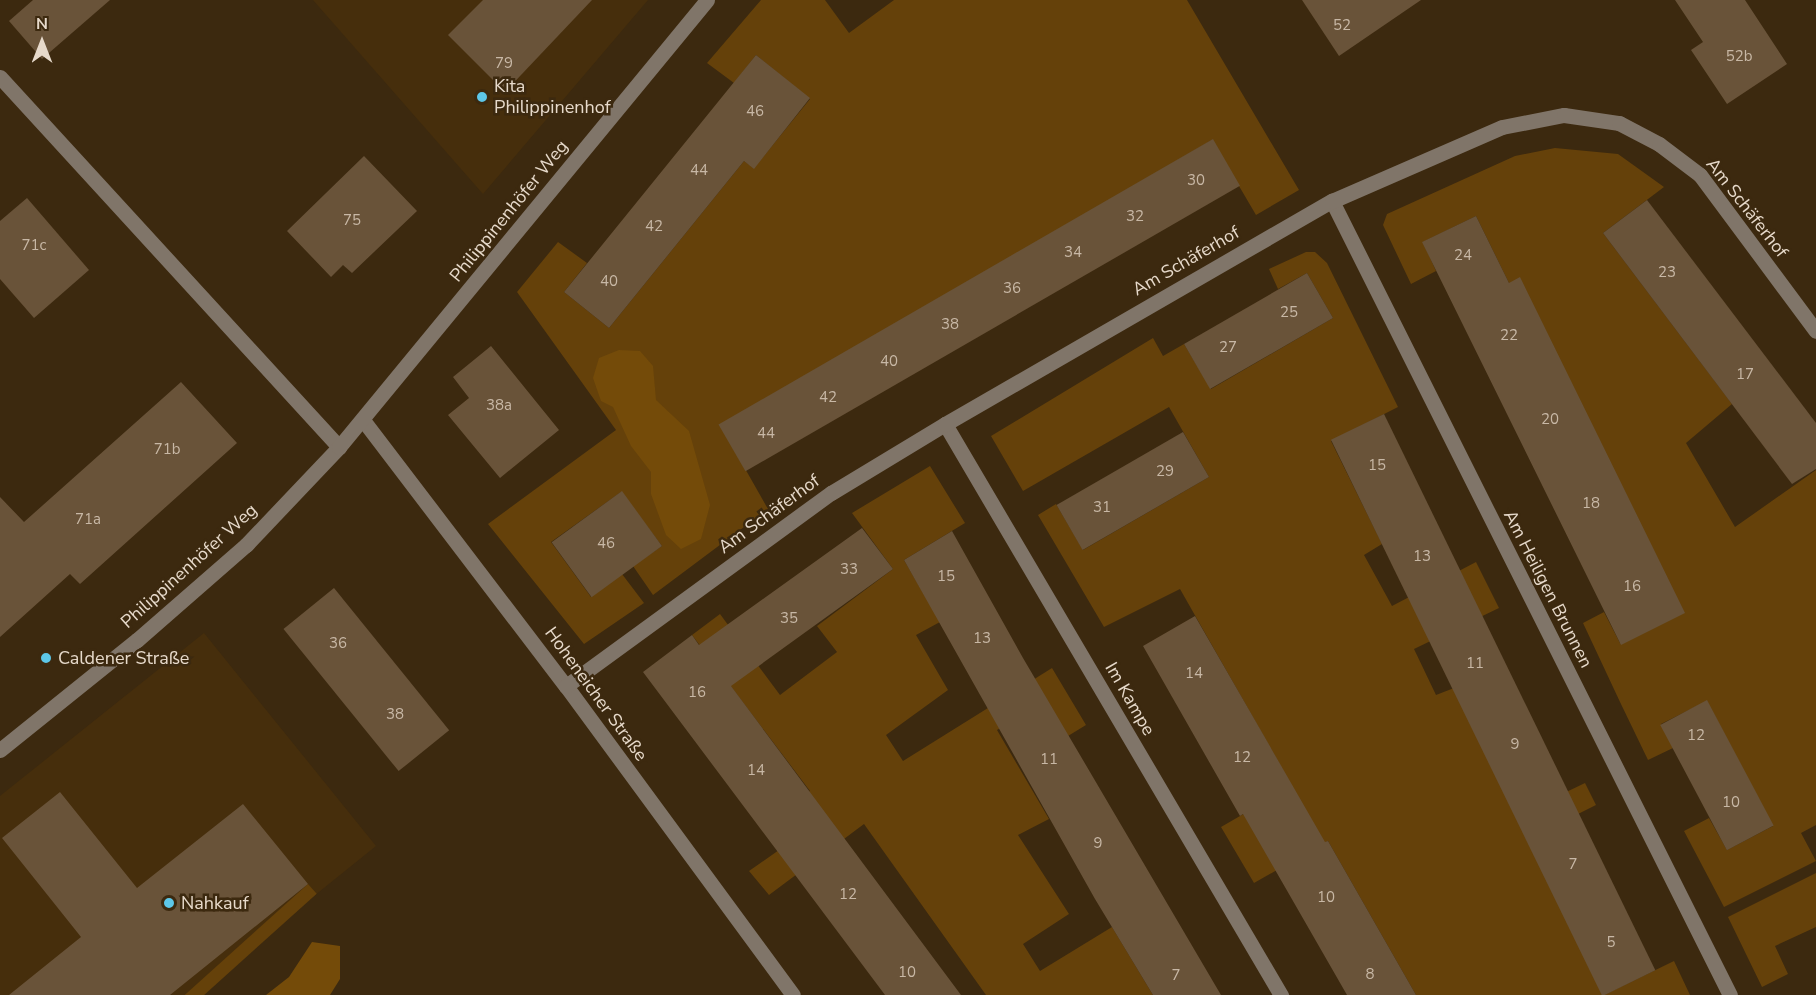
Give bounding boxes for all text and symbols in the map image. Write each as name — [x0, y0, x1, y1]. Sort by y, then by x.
north arrow — [12, 12, 72, 72]
text: N — [36, 13, 48, 35]
house number: 52 — [1333, 17, 1351, 35]
house number: 52b — [1726, 48, 1752, 66]
house number: 79 — [495, 55, 513, 73]
place label: Kita Philippinenhof — [494, 76, 611, 118]
marker: Kita Philippinenhof — [475, 90, 489, 104]
house number: 46 — [746, 103, 764, 121]
street label: Philippinenhöfer Weg — [445, 136, 573, 286]
street label: Am Schäferhof — [1701, 154, 1793, 262]
house number: 44 — [690, 162, 708, 180]
house number: 30 — [1187, 172, 1205, 190]
house number: 32 — [1126, 208, 1144, 226]
house number: 75 — [343, 212, 361, 230]
house number: 42 — [645, 218, 663, 236]
street label: Am Schäferhof — [1129, 222, 1243, 300]
house number: 71c — [22, 237, 46, 255]
house number: 34 — [1064, 244, 1082, 262]
house number: 24 — [1454, 247, 1472, 265]
house number: 23 — [1658, 264, 1676, 282]
house number: 40 — [600, 273, 618, 291]
house number: 36 — [1003, 280, 1021, 298]
house number: 25 — [1280, 304, 1298, 322]
house number: 38 — [941, 316, 959, 334]
house number: 22 — [1500, 327, 1518, 345]
house number: 27 — [1219, 339, 1237, 357]
house number: 40 — [880, 353, 898, 371]
house number: 17 — [1736, 366, 1754, 384]
house number: 42 — [819, 389, 837, 407]
house number: 38a — [486, 397, 512, 415]
house number: 20 — [1541, 411, 1559, 429]
house number: 44 — [757, 425, 775, 443]
house number: 71b — [154, 441, 180, 459]
house number: 15 — [1368, 457, 1386, 475]
house number: 29 — [1156, 463, 1174, 481]
street label: Am Schäferhof — [714, 470, 824, 558]
house number: 18 — [1582, 495, 1600, 513]
street label: Philippinenhöfer Weg — [116, 499, 262, 633]
house number: 31 — [1093, 499, 1111, 517]
street label: Am Heiligen Brunnen — [1499, 507, 1597, 671]
house number: 71a — [75, 511, 101, 529]
house number: 46 — [597, 535, 615, 553]
house number: 13 — [1413, 548, 1431, 566]
house number: 33 — [840, 561, 858, 579]
house number: 15 — [937, 568, 955, 586]
house number: 16 — [1623, 578, 1641, 596]
house number: 35 — [780, 610, 798, 628]
street label: Hoheneicher Straße — [540, 623, 652, 765]
house number: 13 — [973, 630, 991, 648]
house number: 36 — [329, 635, 347, 653]
place label: Caldener Straße — [58, 647, 189, 669]
marker: Caldener Straße — [39, 651, 53, 665]
house number: 11 — [1466, 655, 1484, 673]
street label: Im Kampe — [1100, 659, 1160, 739]
house number: 14 — [1185, 665, 1203, 683]
house number: 16 — [688, 684, 706, 702]
house number: 38 — [386, 706, 404, 724]
house number: 12 — [1687, 727, 1705, 745]
house number: 9 — [1511, 736, 1519, 754]
house number: 12 — [1233, 749, 1251, 767]
house number: 11 — [1040, 751, 1058, 769]
house number: 14 — [747, 762, 765, 780]
house number: 10 — [1722, 794, 1740, 812]
house number: 9 — [1094, 835, 1102, 853]
house number: 7 — [1569, 856, 1577, 874]
house number: 12 — [839, 886, 857, 904]
house number: 10 — [1317, 889, 1335, 907]
place label: Nahkauf — [181, 892, 249, 914]
marker: Nahkauf — [162, 896, 176, 910]
house number: 5 — [1607, 934, 1615, 952]
house number: 10 — [898, 964, 916, 982]
house number: 8 — [1366, 966, 1374, 984]
house number: 7 — [1172, 967, 1180, 985]

